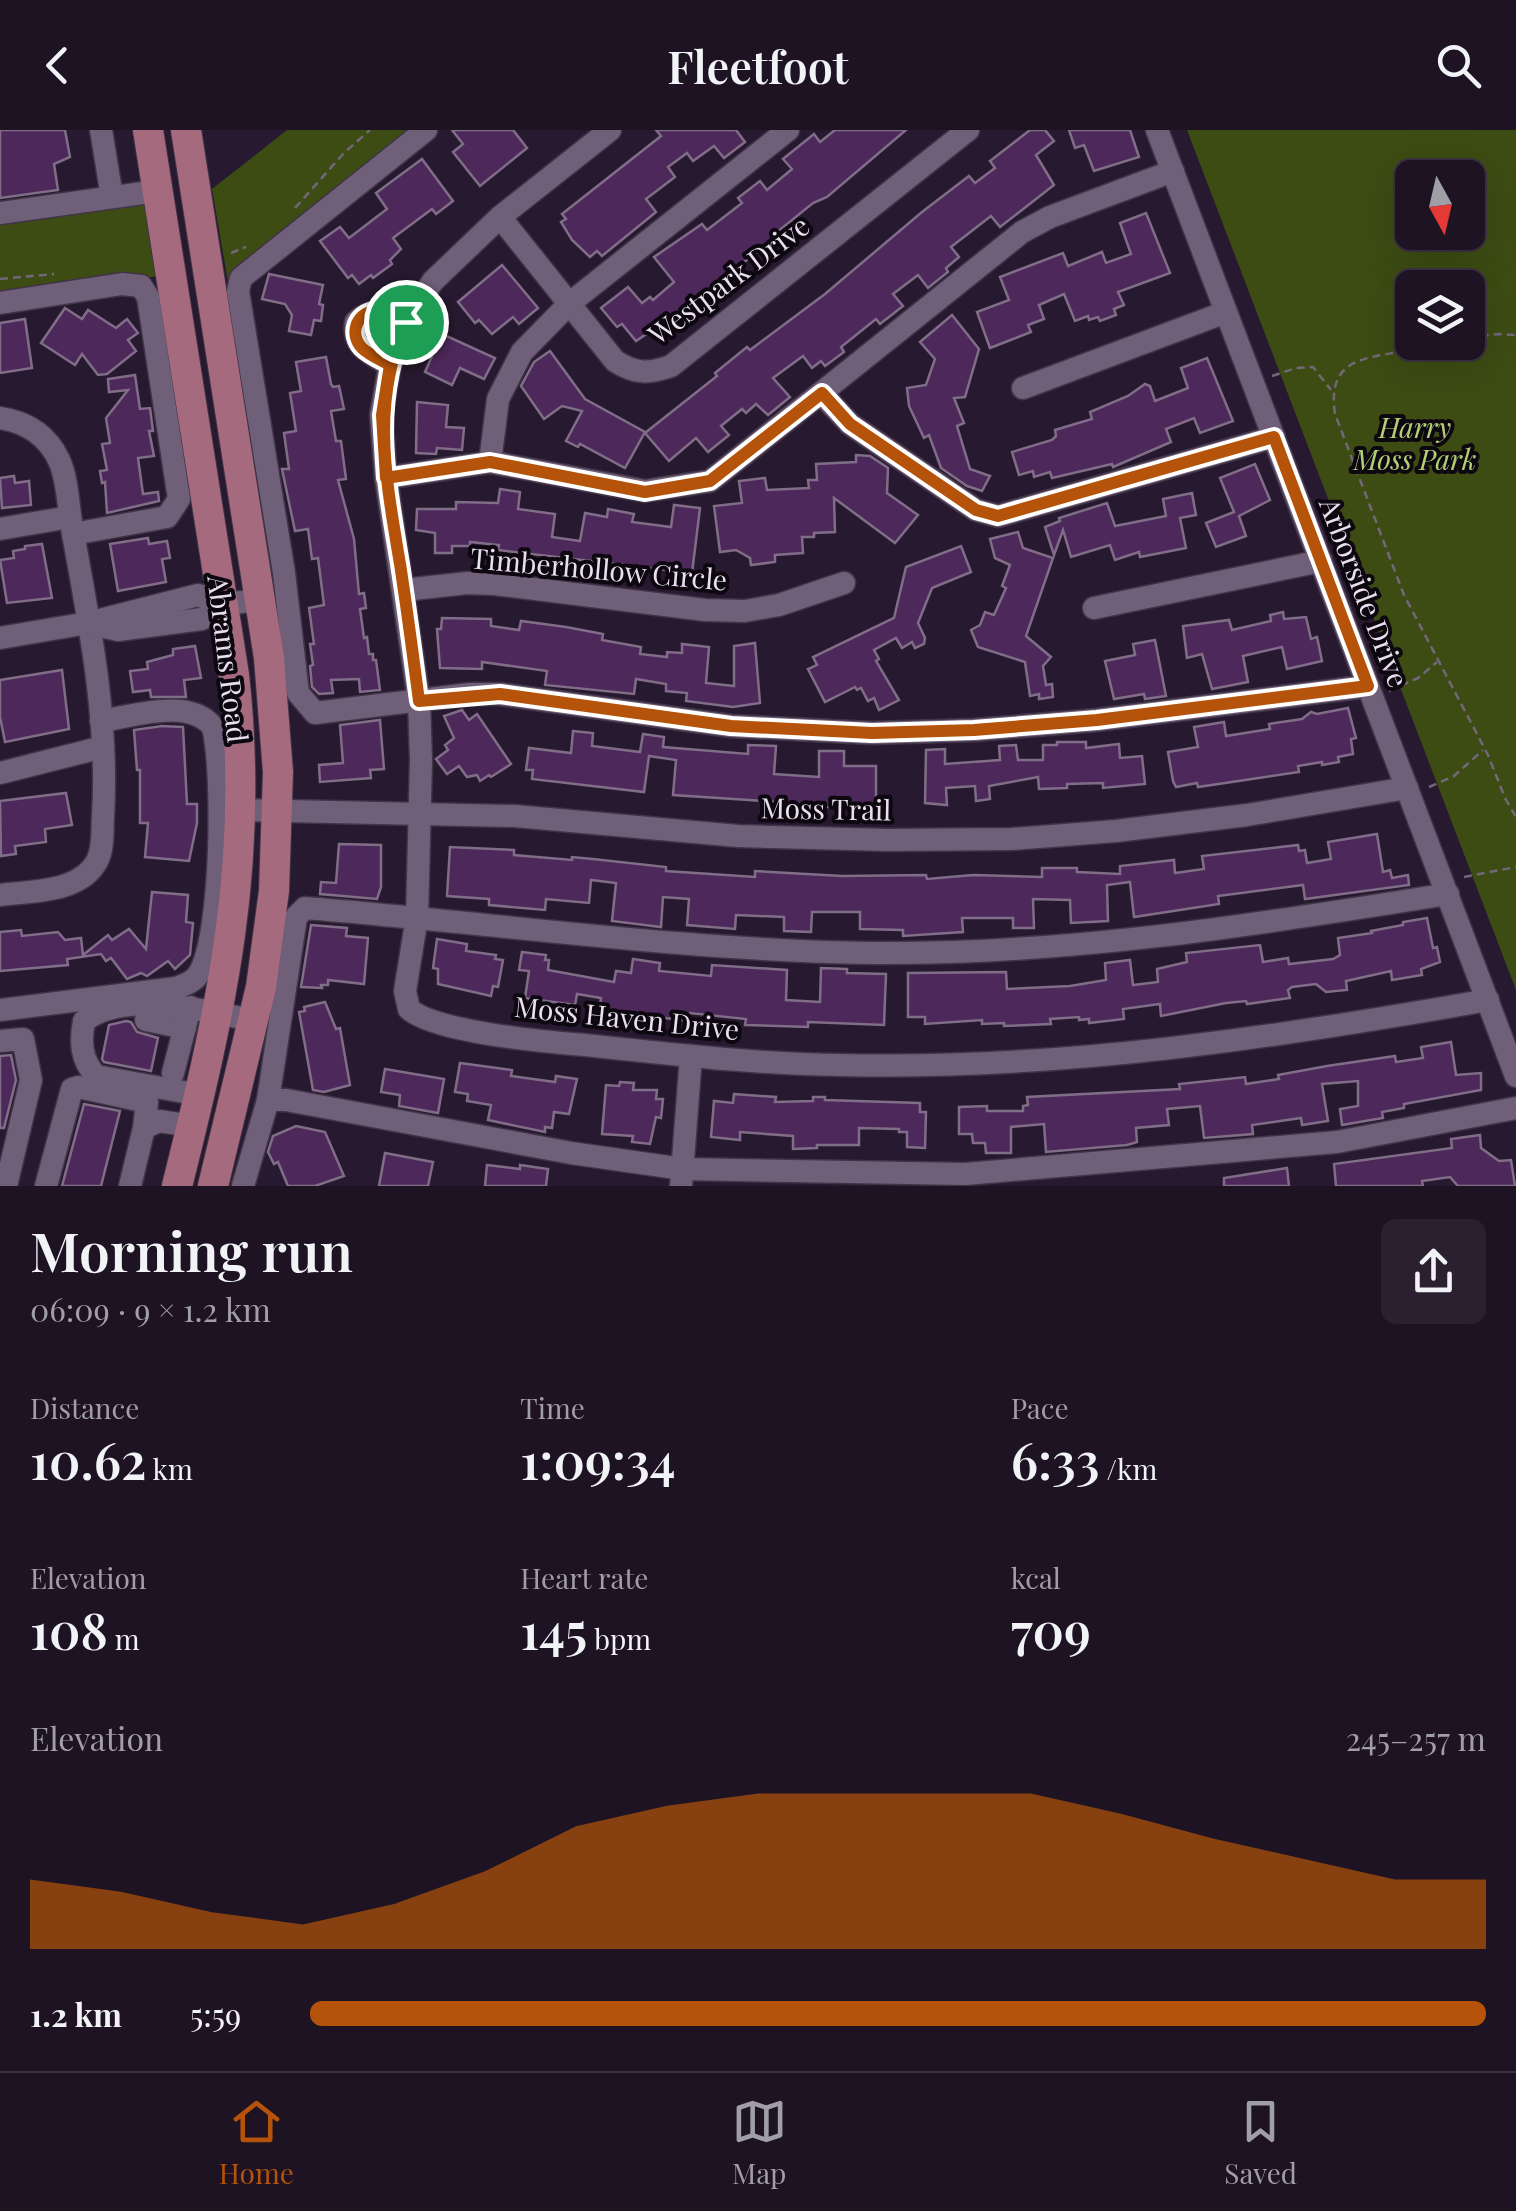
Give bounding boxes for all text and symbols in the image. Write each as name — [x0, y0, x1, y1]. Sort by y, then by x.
text: Fleetfoot — [667, 35, 849, 95]
icon: back — [30, 38, 85, 93]
icon: search — [1431, 38, 1486, 93]
north arrow — [1395, 160, 1485, 250]
map controls — [1395, 160, 1485, 360]
street label: Westpark Drive — [639, 206, 816, 352]
button: layers — [1395, 270, 1485, 360]
pin — [364, 280, 449, 365]
icon: arrive — [379, 295, 434, 350]
park label: Harry Moss Park — [1353, 408, 1476, 477]
street label: Arborside Drive — [1312, 491, 1418, 692]
street label: Timberhollow Circle — [469, 538, 729, 598]
street label: Abrams Road — [200, 572, 258, 745]
street label: Moss Trail — [760, 788, 892, 828]
street label: Moss Haven Drive — [513, 987, 741, 1047]
text: Morning run — [30, 1212, 353, 1286]
button: share — [1381, 1219, 1486, 1324]
text: 06:09 · 9 × 1.2 km — [30, 1287, 271, 1330]
text: Distance — [30, 1389, 139, 1426]
text: Time — [520, 1389, 585, 1426]
text: Pace — [1011, 1389, 1069, 1426]
text: 10.62 — [30, 1426, 146, 1493]
text: 1:09:34 — [520, 1426, 675, 1493]
text: 6:33 — [1011, 1426, 1100, 1493]
text: km — [146, 1450, 193, 1487]
text: /km — [1100, 1450, 1157, 1487]
text: Elevation — [30, 1559, 146, 1596]
text: Heart rate — [520, 1559, 649, 1596]
text: kcal — [1011, 1559, 1061, 1596]
text: 108 — [30, 1596, 108, 1663]
text: 145 — [520, 1596, 587, 1663]
text: 709 — [1011, 1596, 1091, 1663]
text: m — [108, 1620, 140, 1657]
text: bpm — [587, 1620, 651, 1657]
text: Elevation — [30, 1716, 163, 1759]
text: 245–257 m — [1346, 1716, 1486, 1759]
text: 1.2 km — [30, 1992, 122, 2035]
text: 5:59 — [190, 1992, 241, 2035]
tab: Home — [219, 2094, 294, 2191]
tab: Map — [732, 2094, 787, 2191]
tab: Saved — [1224, 2094, 1297, 2191]

